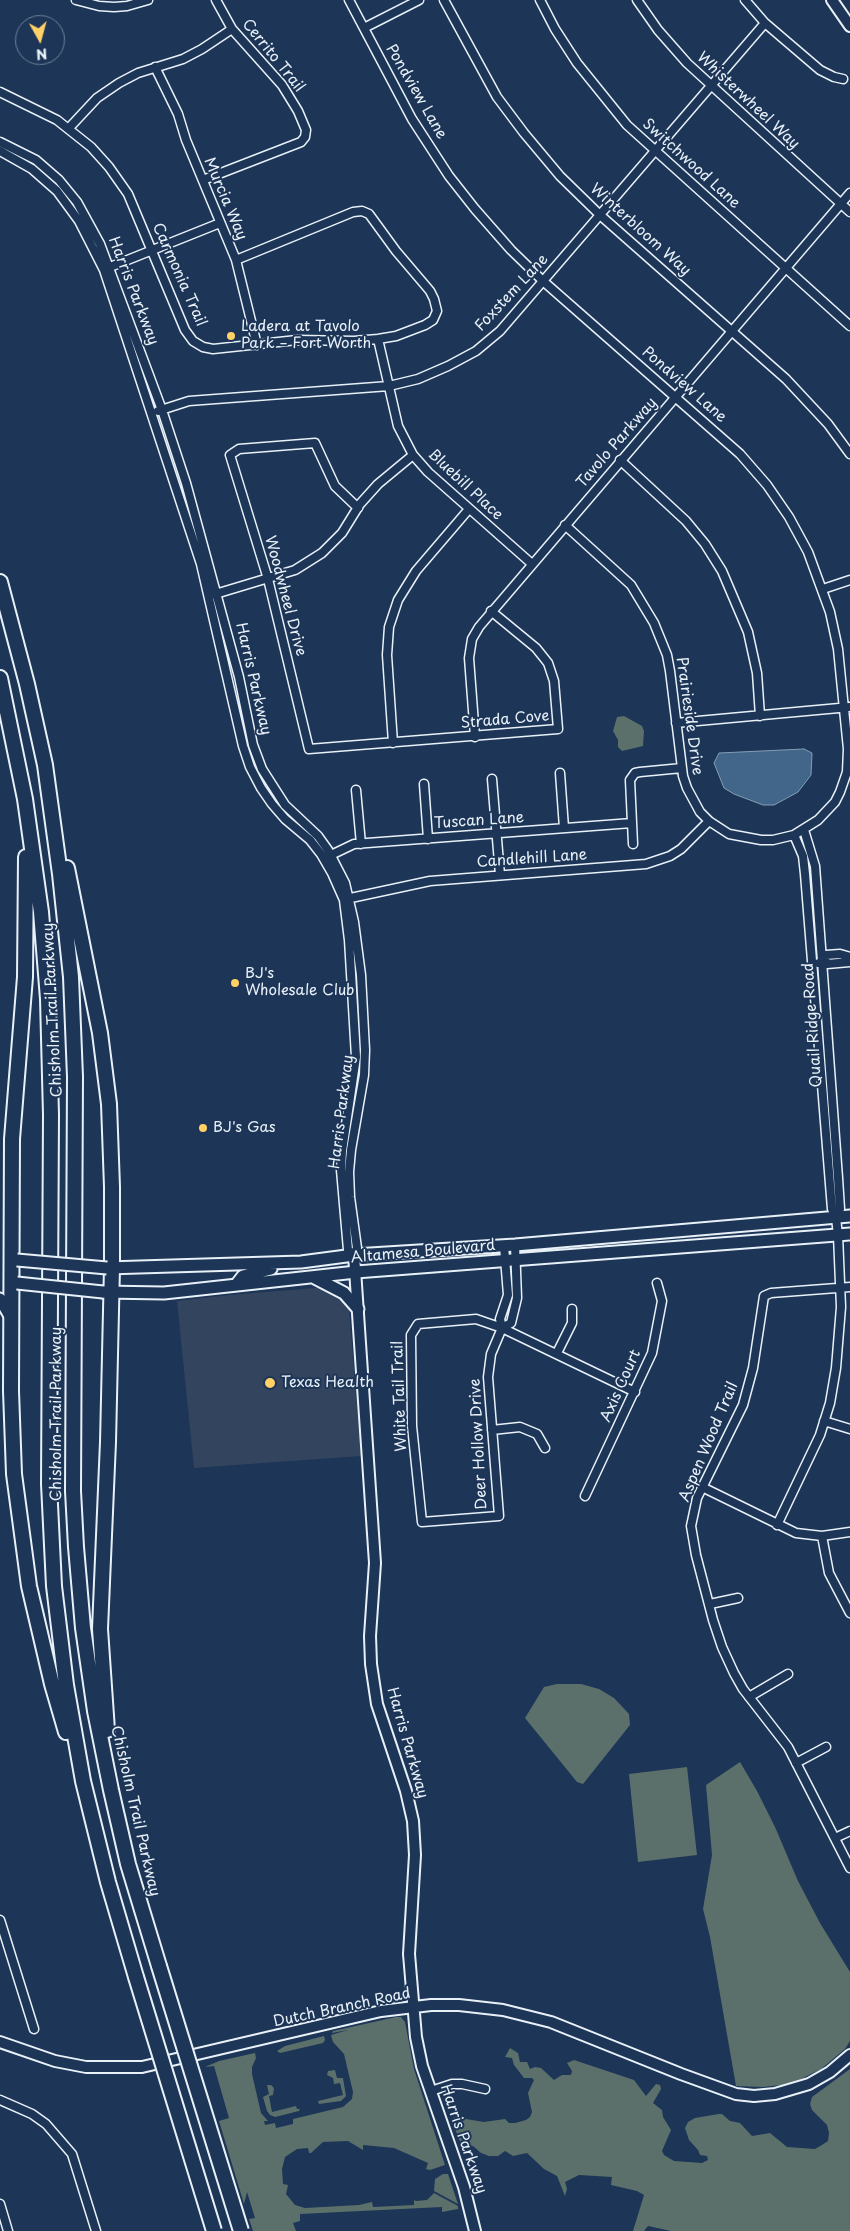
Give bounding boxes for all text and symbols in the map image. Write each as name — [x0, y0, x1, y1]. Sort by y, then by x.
north arrow — [15, 15, 65, 65]
street label: Cerrito Trail — [238, 16, 308, 96]
street label: Pondview Lane — [382, 41, 450, 143]
text: N — [35, 43, 49, 65]
street label: Whisterwheel Way — [693, 49, 803, 153]
street label: Switchwood Lane — [638, 115, 744, 213]
street label: Murcia Way — [199, 155, 251, 243]
street label: Winterbloom Way — [586, 180, 694, 280]
street label: Carmonia Trail — [148, 221, 210, 329]
street label: Harris Parkway — [104, 234, 162, 348]
street label: Foxstem Lane — [472, 251, 552, 335]
place label: Ladera at Tavolo Park – Fort Worth — [241, 318, 371, 353]
marker: Ladera at Tavolo Park – Fort Worth — [225, 330, 237, 342]
street label: Pondview Lane — [638, 343, 730, 427]
street label: Tavolo Parkway — [573, 394, 661, 492]
street label: Bluebill Place — [424, 446, 506, 524]
street label: Woodwheel Drive — [260, 534, 310, 658]
street label: Harris Parkway — [231, 621, 275, 737]
street label: Prairieside Drive — [672, 656, 706, 776]
street label: Strada Cove — [460, 707, 550, 733]
street label: Tuscan Lane — [433, 809, 525, 833]
street label: Candlehill Lane — [476, 846, 588, 872]
street label: Chisholm Trail Parkway — [39, 922, 67, 1098]
street label: Quail Ridge Road — [800, 962, 826, 1088]
place label: BJ's Wholesale Club — [245, 965, 354, 1000]
marker: BJ's Wholesale Club — [229, 977, 241, 989]
street label: Harris Parkway — [326, 1054, 358, 1170]
place label: BJ's Gas — [213, 1119, 276, 1137]
marker: BJ's Gas — [197, 1122, 209, 1134]
street label: Altamesa Boulevard — [350, 1237, 496, 1267]
street label: Chisholm Trail Parkway — [48, 1327, 66, 1501]
street label: White Tail Trail — [389, 1340, 411, 1452]
street label: Axis Court — [597, 1347, 645, 1425]
place label: Texas Health — [281, 1374, 374, 1392]
marker: Texas Health — [263, 1376, 277, 1390]
street label: Deer Hollow Drive — [467, 1378, 491, 1510]
street label: Aspen Wood Trail — [676, 1379, 742, 1505]
street label: Harris Parkway — [383, 1685, 431, 1801]
street label: Chisholm Trail Parkway — [107, 1724, 163, 1898]
street label: Dutch Branch Road — [272, 1985, 412, 2031]
street label: Harris Parkway — [436, 2082, 490, 2196]

